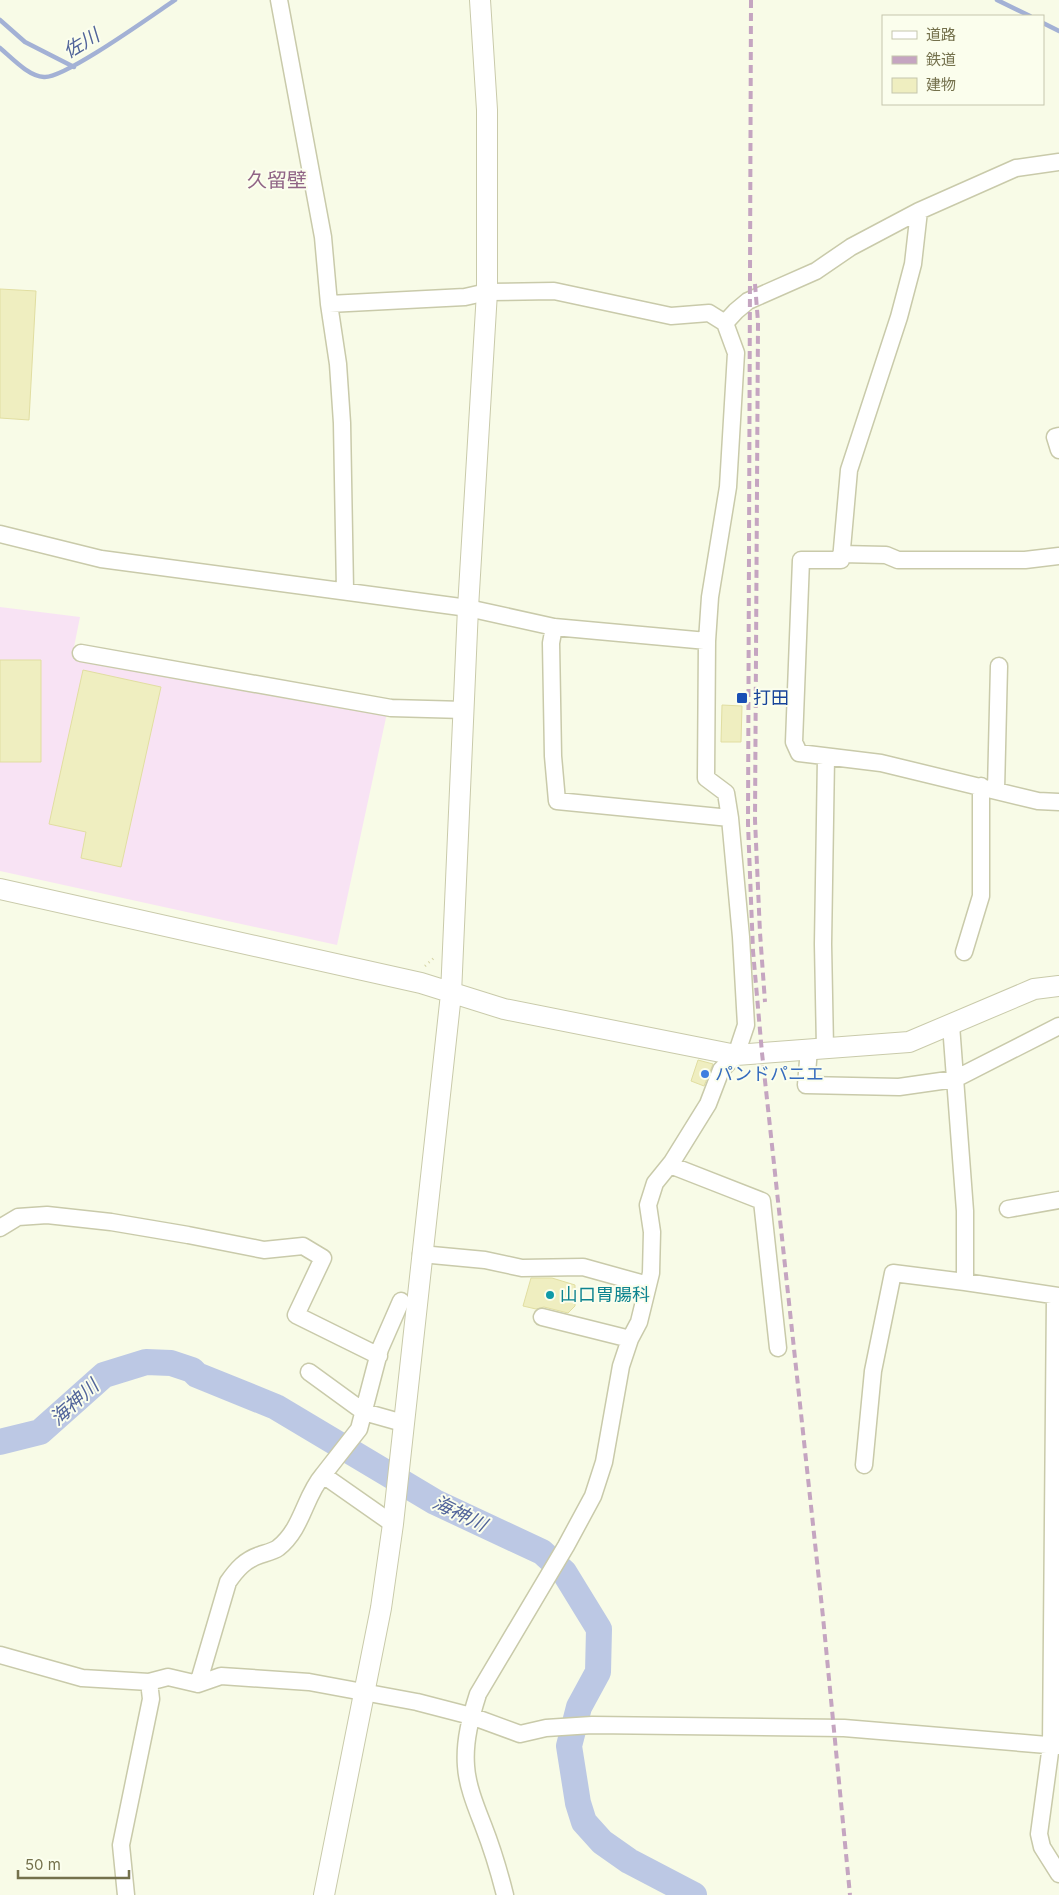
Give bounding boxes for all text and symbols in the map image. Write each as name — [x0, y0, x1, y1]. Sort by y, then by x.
legend — [882, 15, 1044, 105]
water label: 佐川 — [59, 23, 105, 63]
text: 道路 — [926, 25, 956, 44]
text: 鉄道 — [926, 50, 956, 69]
text: 建物 — [926, 75, 956, 94]
district label: 久留壁 — [247, 168, 307, 192]
place label: 打田 — [753, 687, 789, 708]
marker: 打田 — [735, 691, 749, 705]
place label: パンドパニエ — [715, 1063, 824, 1084]
marker: パンドパニエ — [699, 1068, 711, 1080]
place label: 山口胃腸科 — [560, 1284, 650, 1305]
marker: 山口胃腸科 — [544, 1289, 556, 1301]
water label: 海神川 — [45, 1373, 105, 1430]
water label: 海神川 — [429, 1491, 492, 1537]
scale bar — [18, 1848, 129, 1880]
text: 50 m — [25, 1855, 61, 1874]

